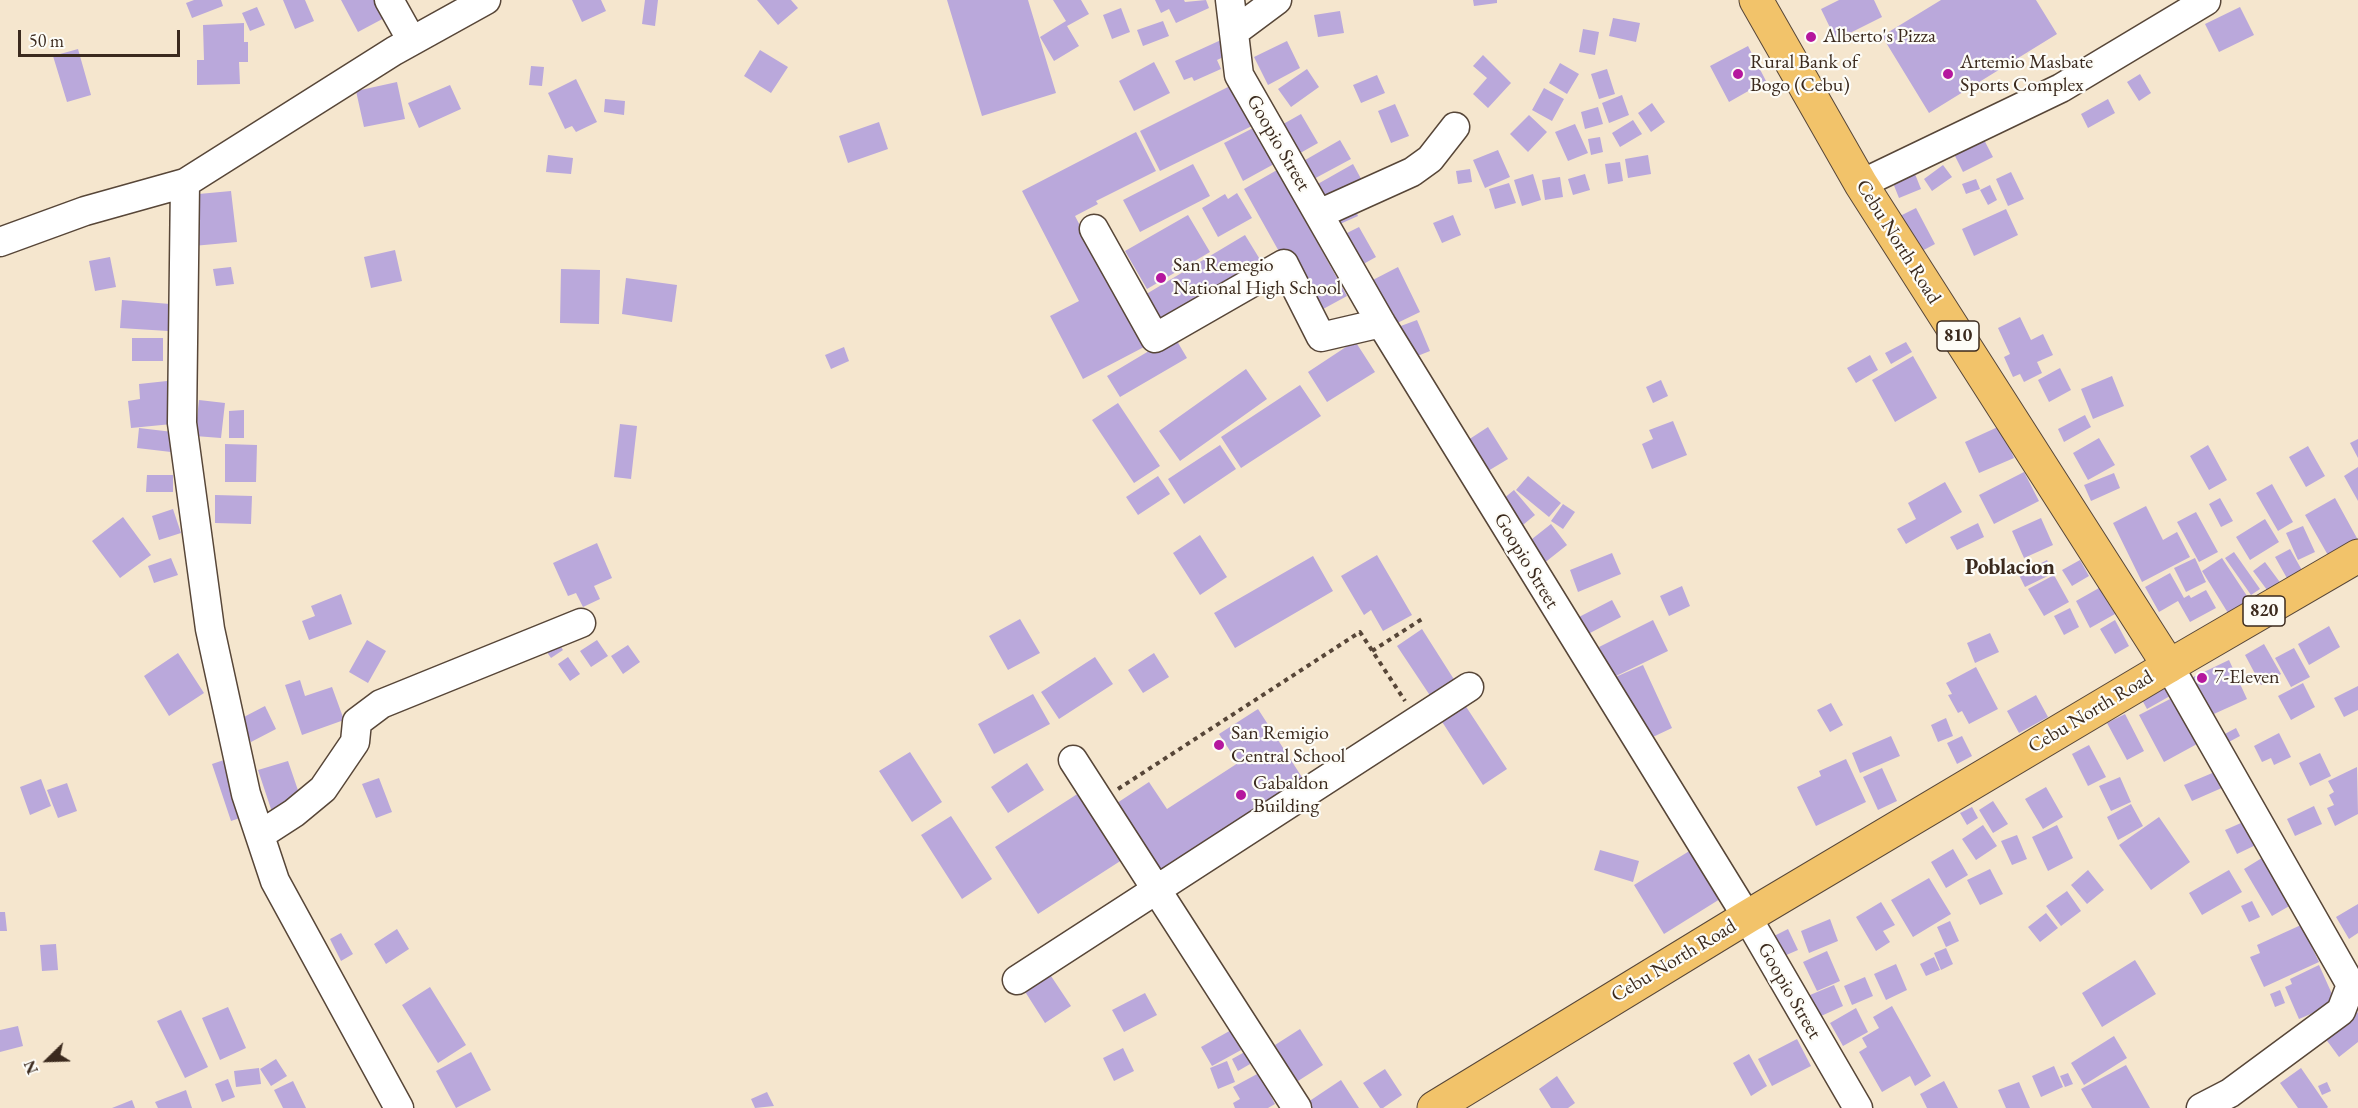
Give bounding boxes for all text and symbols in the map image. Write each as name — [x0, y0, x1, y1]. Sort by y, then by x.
scale bar — [21, 18, 183, 56]
place label: Alberto's Pizza — [1823, 25, 1936, 49]
text: 50 m — [29, 29, 64, 52]
marker: Alberto's Pizza — [1804, 30, 1818, 44]
place label: Rural Bank of Bogo (Cebu) — [1750, 51, 1858, 98]
place label: Artemio Masbate Sports Complex — [1960, 51, 2093, 98]
marker: Rural Bank of Bogo (Cebu) — [1731, 67, 1745, 81]
marker: Artemio Masbate Sports Complex — [1941, 67, 1955, 81]
street label: Goopio Street — [1241, 90, 1315, 196]
street label: Cebu North Road — [1850, 176, 1946, 308]
place label: San Remegio National High School — [1173, 254, 1341, 301]
marker: San Remegio National High School — [1154, 271, 1168, 285]
road number: 810 — [1937, 321, 1979, 351]
street label: Goopio Street — [1488, 509, 1564, 613]
district label: Poblacion — [1965, 555, 2055, 581]
road number: 820 — [2243, 596, 2285, 626]
street label: Cebu North Road — [2024, 665, 2158, 759]
place label: 7-Eleven — [2214, 666, 2280, 690]
marker: 7-Eleven — [2195, 671, 2209, 685]
place label: San Remigio Central School — [1231, 722, 1345, 769]
marker: San Remigio Central School — [1212, 738, 1226, 752]
place label: Gabaldon Building — [1253, 772, 1329, 819]
marker: Gabaldon Building — [1234, 788, 1248, 802]
street label: Cebu North Road — [1607, 914, 1741, 1008]
street label: Goopio Street — [1752, 938, 1826, 1044]
north arrow — [18, 1030, 78, 1090]
text: N — [19, 1057, 43, 1077]

